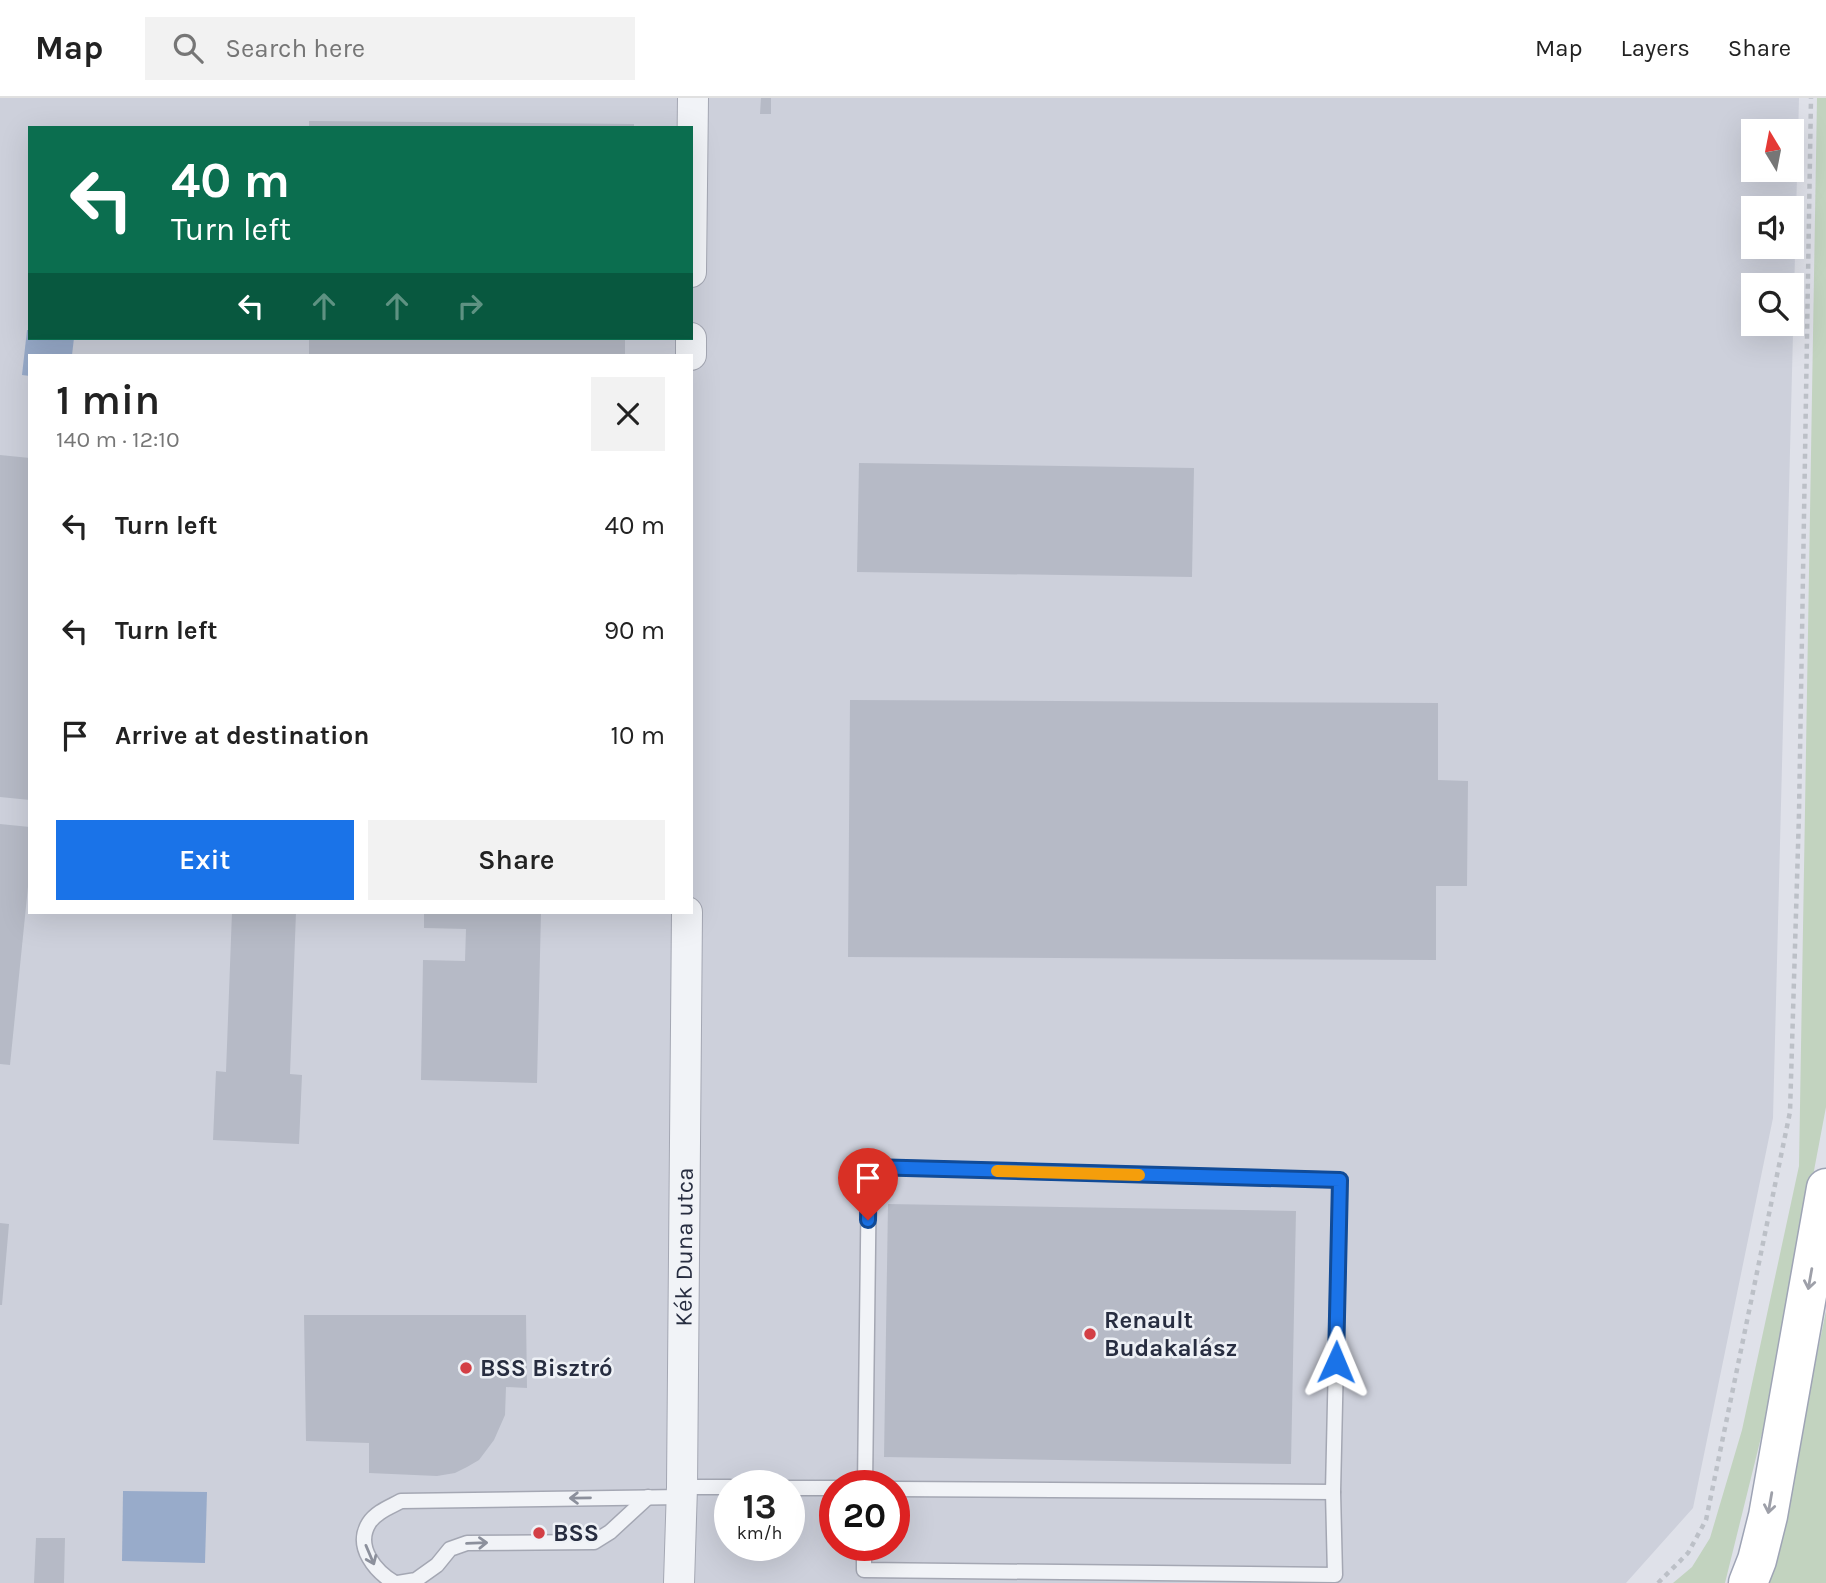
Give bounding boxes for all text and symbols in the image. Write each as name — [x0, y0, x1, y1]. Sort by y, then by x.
search box — [145, 17, 635, 80]
text: Map — [35, 29, 103, 67]
icon: search — [169, 29, 207, 67]
text: Search here — [225, 33, 365, 64]
text: Map — [1535, 34, 1583, 62]
text: Layers — [1621, 34, 1690, 62]
text: Share — [1728, 34, 1791, 62]
north arrow — [1741, 119, 1804, 182]
map controls — [1741, 119, 1804, 336]
text: 40 m — [171, 152, 290, 209]
icon: left — [56, 154, 147, 245]
button: sound — [1741, 196, 1804, 259]
text: Turn left — [171, 211, 291, 248]
button: search — [1741, 273, 1804, 336]
icon: left — [232, 287, 270, 325]
icon: ahead — [305, 287, 343, 325]
icon: ahead — [378, 287, 416, 325]
icon: right — [451, 287, 489, 325]
text: 1 min — [56, 375, 160, 425]
button: close — [591, 377, 665, 451]
text: 140 m · 12:10 — [56, 426, 180, 453]
icon: left — [56, 507, 94, 545]
text: Turn left — [115, 510, 217, 541]
text: 40 m — [605, 510, 665, 541]
icon: left — [56, 612, 94, 650]
text: Turn left — [115, 615, 217, 646]
text: 90 m — [604, 615, 665, 646]
icon: arrive — [56, 717, 94, 755]
text: Arrive at destination — [115, 720, 369, 751]
text: 10 m — [610, 720, 665, 751]
button: Exit — [56, 820, 354, 900]
button: Share — [368, 820, 665, 900]
pin — [838, 1148, 898, 1220]
icon: arrive — [849, 1159, 887, 1197]
street label: Kék Duna utca — [669, 1167, 699, 1327]
one-way arrow — [1803, 1267, 1816, 1290]
place label: Renault Budakalász — [1104, 1306, 1238, 1362]
position arrow — [1299, 1325, 1373, 1399]
marker: Renault Budakalász — [1082, 1326, 1098, 1342]
place label: BSS Bisztró — [480, 1354, 613, 1382]
marker: BSS Bisztró — [458, 1360, 474, 1376]
speed limit sign: 20 — [819, 1470, 910, 1561]
text: 13 — [742, 1486, 777, 1527]
one-way arrow — [1763, 1491, 1776, 1514]
one-way arrow — [569, 1492, 592, 1505]
place label: BSS — [553, 1519, 599, 1547]
text: km/h — [737, 1522, 782, 1544]
marker: BSS — [531, 1525, 547, 1541]
one-way arrow — [465, 1537, 488, 1550]
one-way arrow — [364, 1544, 377, 1565]

